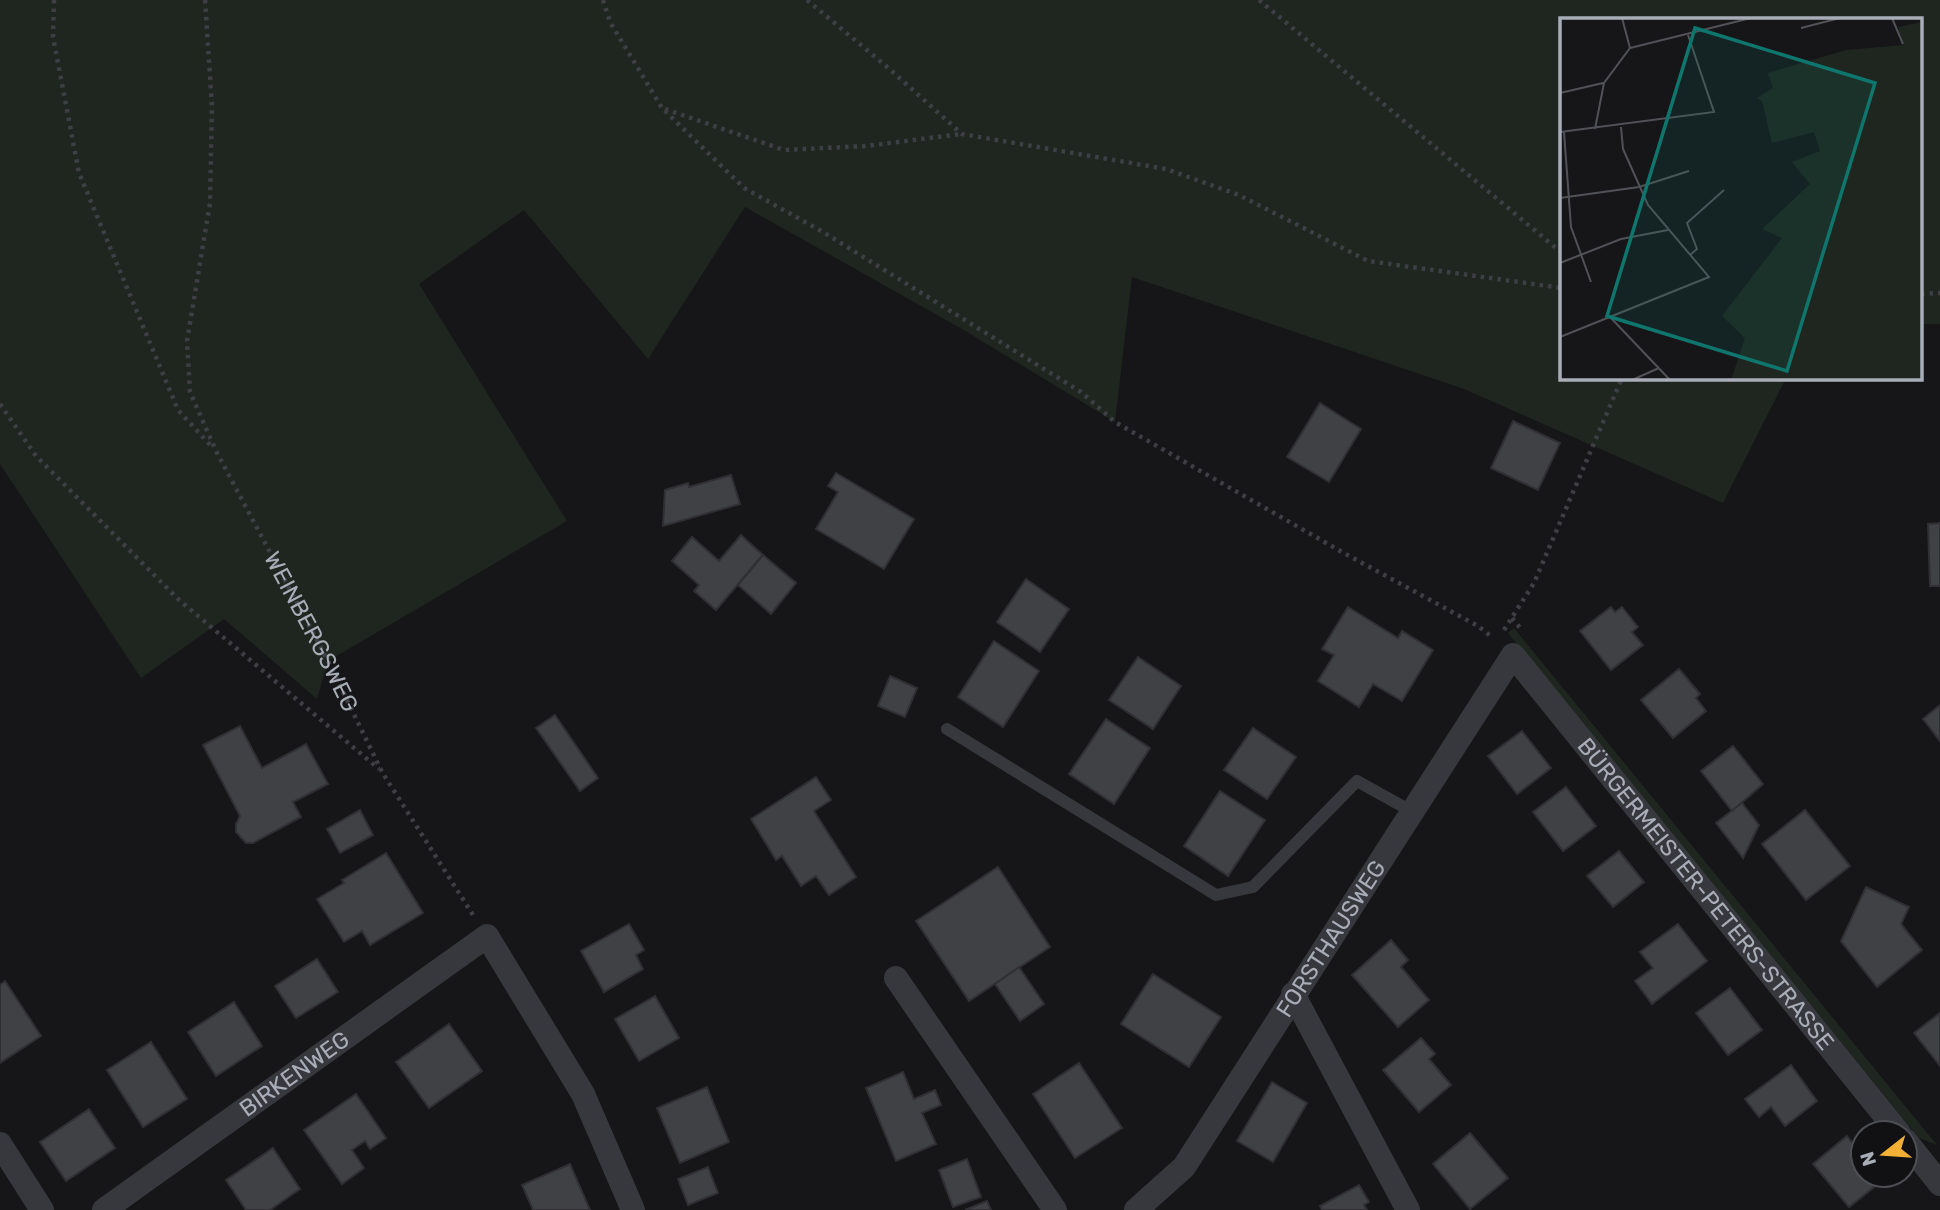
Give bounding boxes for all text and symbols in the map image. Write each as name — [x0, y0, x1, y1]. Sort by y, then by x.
inset map — [1560, 18, 1923, 380]
street label: WEINBERGSWEG — [258, 547, 364, 716]
street label: BÜRGERMEISTER-PETERS-STRASSE — [1571, 732, 1840, 1056]
street label: FORSTHAUSWEG — [1270, 855, 1392, 1022]
street label: BIRKENWEG — [234, 1025, 355, 1123]
north arrow — [1849, 1119, 1919, 1189]
text: N — [1855, 1149, 1881, 1169]

